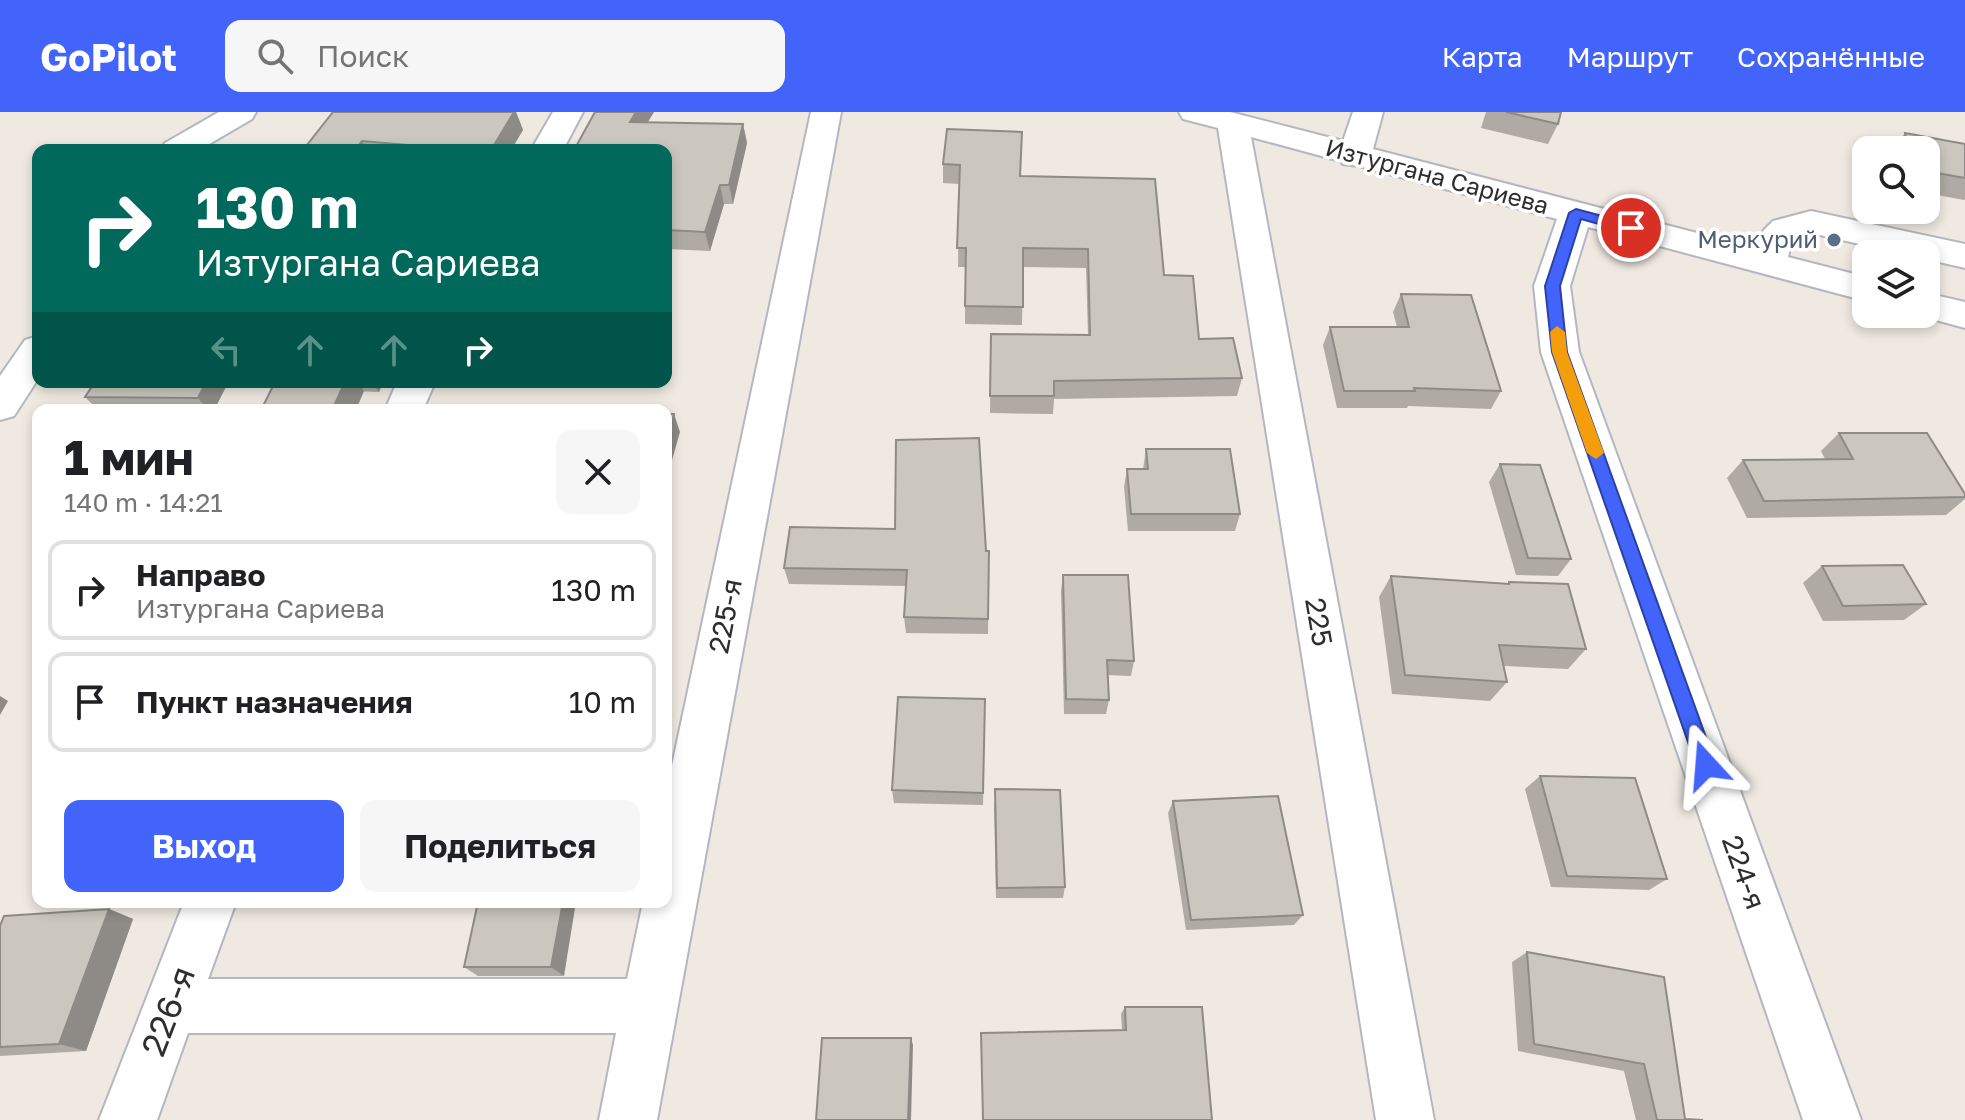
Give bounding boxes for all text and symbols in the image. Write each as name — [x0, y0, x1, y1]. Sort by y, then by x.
search box — [225, 20, 785, 92]
text: GoPilot — [40, 34, 177, 79]
icon: search — [253, 34, 297, 78]
text: Поиск — [317, 38, 409, 74]
text: Карта — [1442, 40, 1523, 73]
text: Маршрут — [1567, 40, 1693, 73]
text: Сохранённые — [1737, 40, 1925, 73]
street label: Изтургана Сариева — [1323, 132, 1552, 219]
map controls — [1852, 136, 1940, 328]
button: search — [1852, 136, 1940, 224]
text: 130 m — [196, 173, 358, 240]
icon: right — [64, 176, 168, 280]
pin — [1597, 194, 1665, 262]
icon: arrive — [1609, 206, 1653, 250]
place label: Меркурий — [1697, 224, 1818, 253]
marker: Меркурий — [1825, 231, 1843, 249]
button: layers — [1852, 240, 1940, 328]
text: Изтургана Сариева — [196, 241, 541, 284]
icon: left — [204, 328, 248, 372]
icon: ahead — [288, 328, 332, 372]
icon: ahead — [372, 328, 416, 372]
icon: right — [456, 328, 500, 372]
text: 1 мин — [64, 428, 194, 486]
button: close — [556, 430, 640, 514]
text: 140 m · 14:21 — [64, 487, 223, 518]
text: Направо — [136, 557, 265, 593]
icon: right — [68, 568, 112, 612]
text: 130 m — [551, 572, 636, 608]
street label: 225-я — [701, 576, 748, 656]
text: Изтургана Сариева — [136, 593, 385, 624]
street label: 225 — [1299, 595, 1340, 649]
icon: arrive — [68, 680, 112, 724]
text: Пункт назначения — [136, 684, 413, 720]
text: 10 m — [569, 684, 636, 720]
position arrow — [1664, 723, 1748, 807]
button: Выход — [64, 800, 344, 892]
button: Поделиться — [360, 800, 640, 892]
street label: 224-я — [1716, 830, 1773, 913]
street label: 226-я — [132, 960, 202, 1061]

